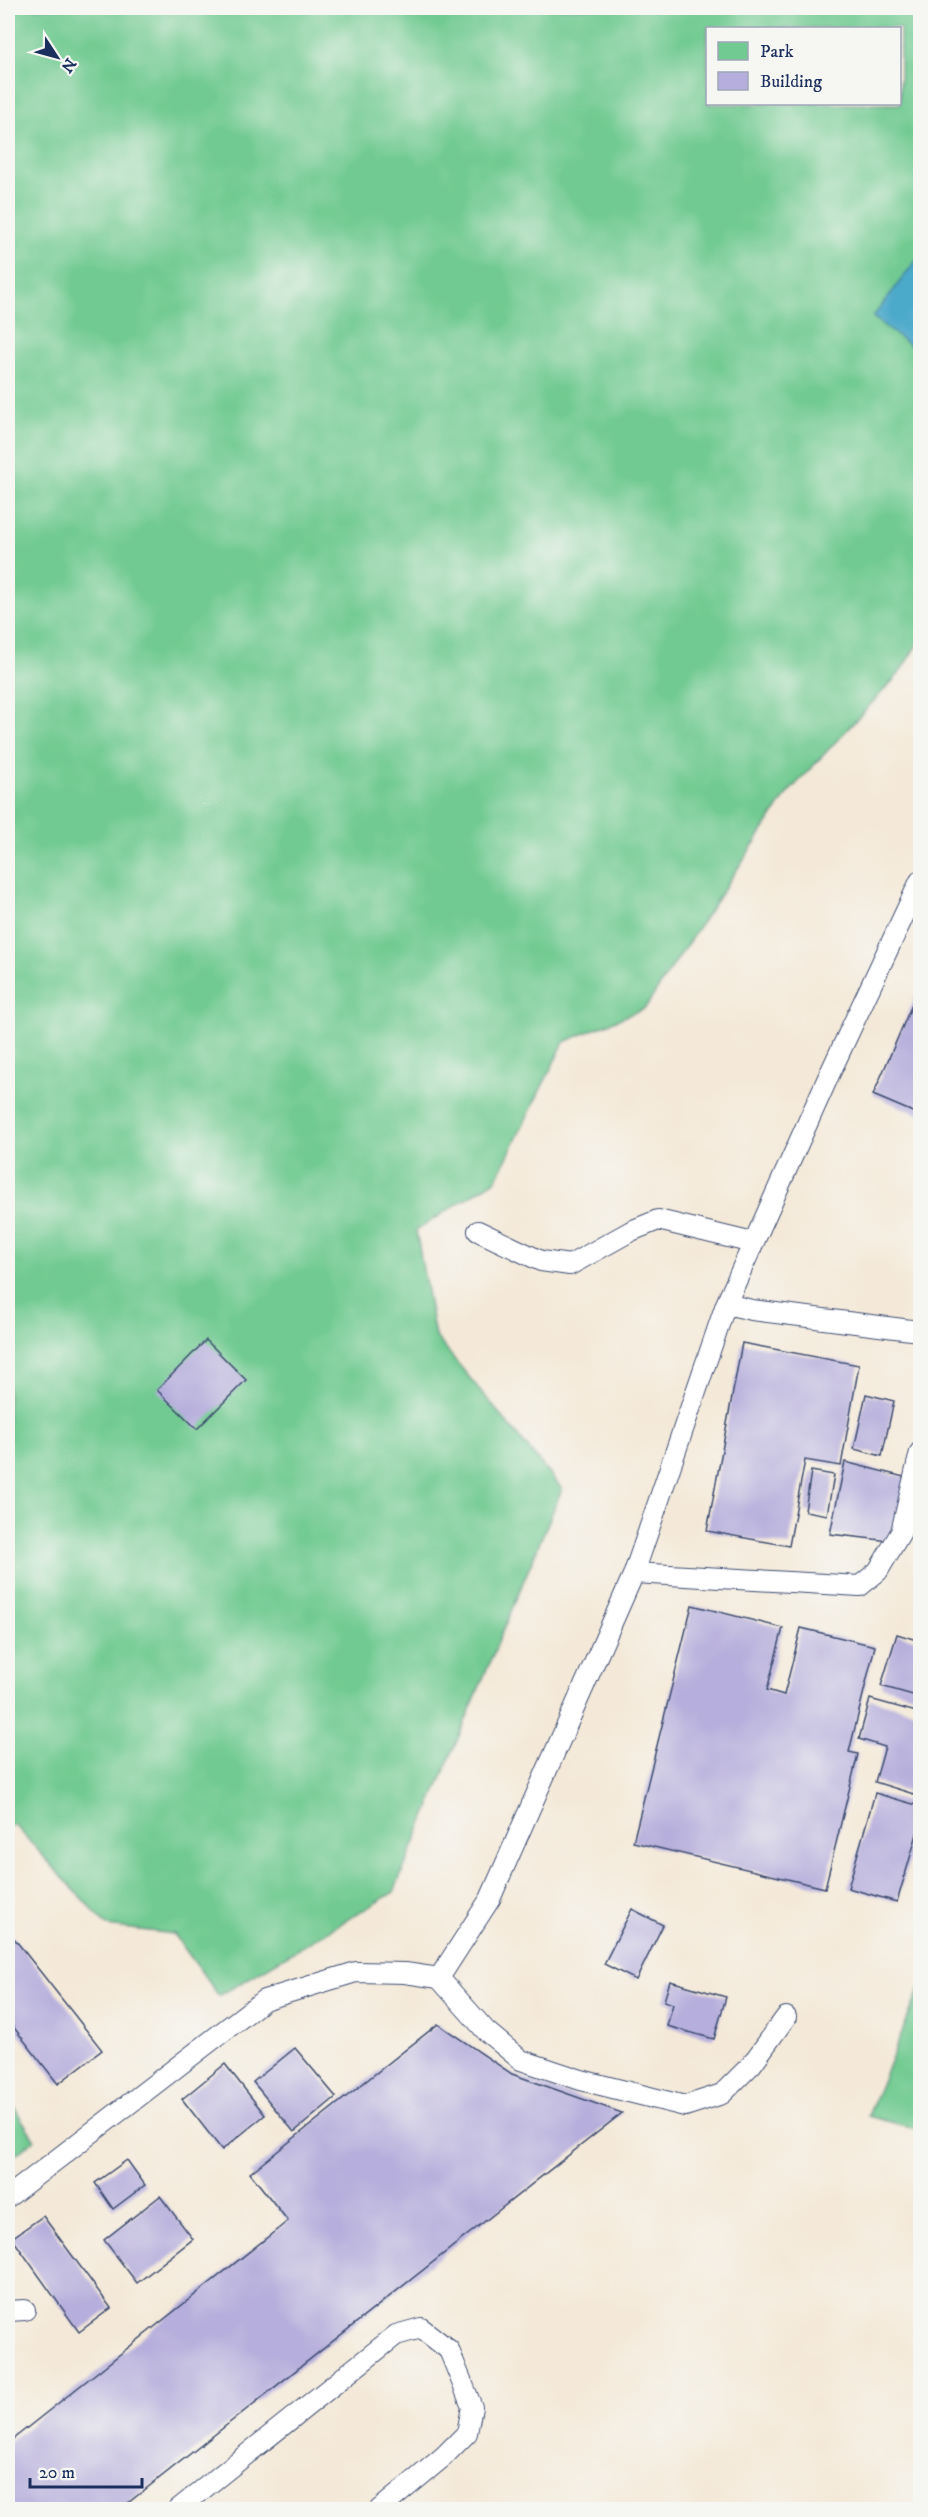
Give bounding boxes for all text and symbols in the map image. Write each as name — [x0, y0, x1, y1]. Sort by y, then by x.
north arrow — [27, 27, 87, 87]
legend — [706, 27, 901, 105]
text: Park — [760, 41, 794, 63]
text: N — [56, 54, 80, 76]
text: Building — [760, 71, 822, 93]
scale bar — [30, 2451, 142, 2489]
text: 20 m — [39, 2462, 75, 2484]

